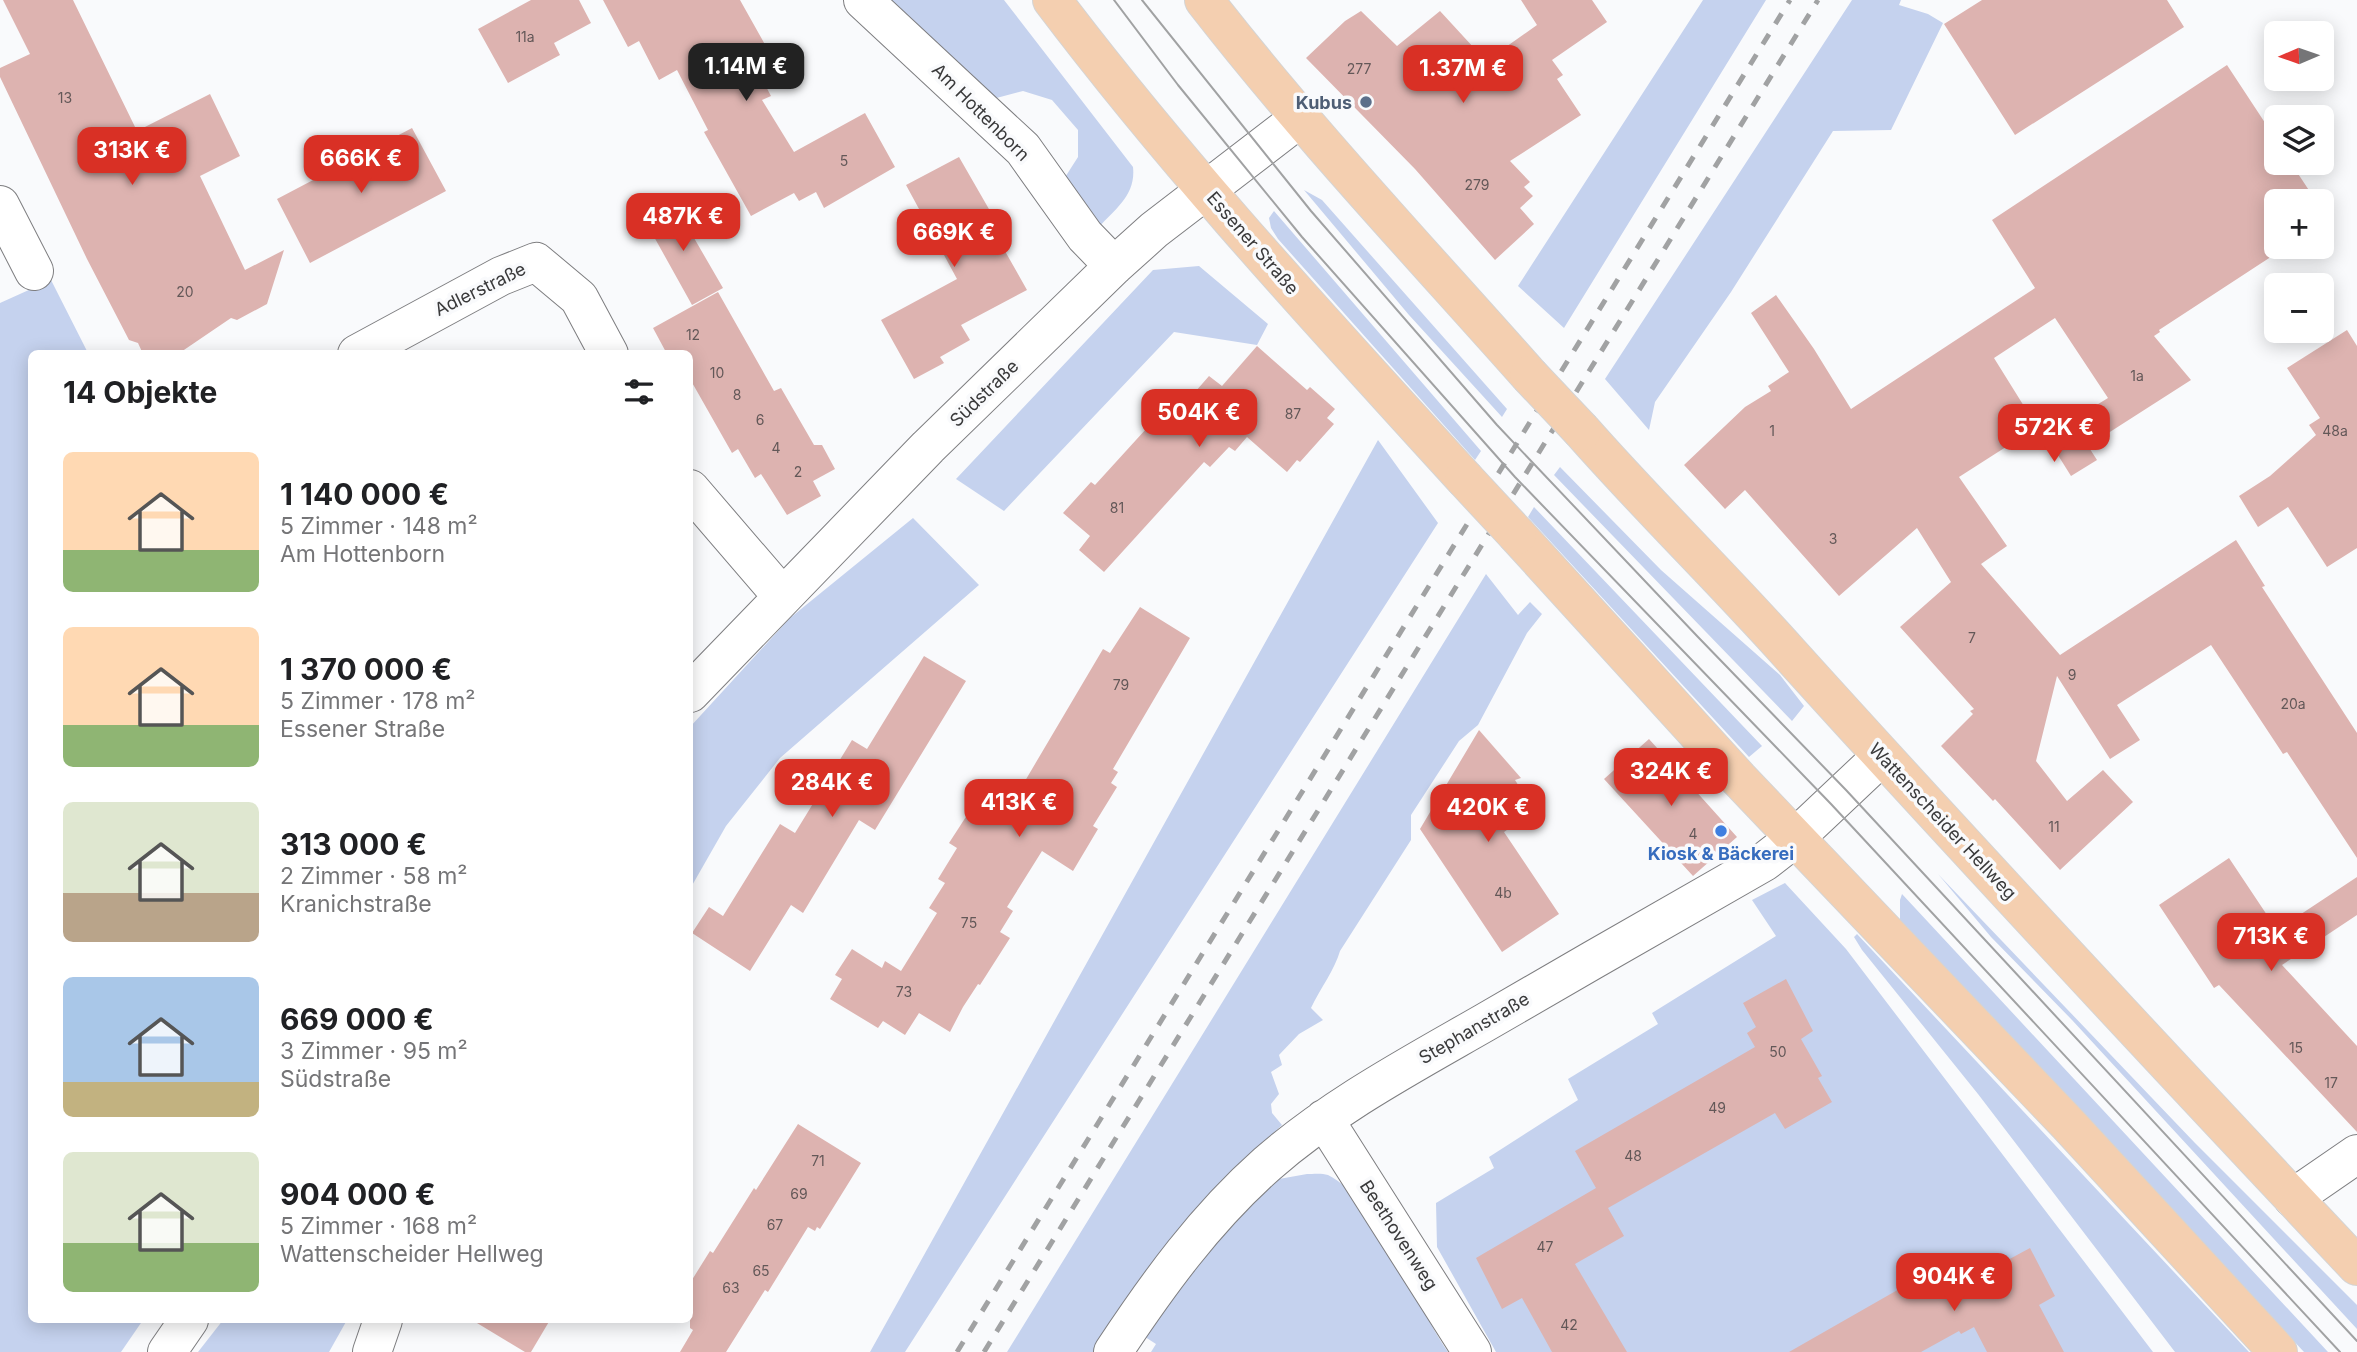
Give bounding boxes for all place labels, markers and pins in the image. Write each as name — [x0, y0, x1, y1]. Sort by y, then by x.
pin: 1.14M € — [681, 43, 811, 103]
pin: 1.37M € — [1398, 46, 1528, 105]
place label: Kubus — [1296, 92, 1352, 113]
marker: Kubus — [1358, 94, 1374, 110]
pin: 313K € — [75, 128, 189, 187]
pin: 666K € — [304, 136, 418, 195]
pin: 487K € — [626, 194, 740, 253]
pin: 669K € — [897, 210, 1011, 269]
pin: 504K € — [1142, 390, 1256, 449]
pin: 572K € — [1997, 405, 2111, 464]
pin: 324K € — [1614, 748, 1728, 808]
pin: 284K € — [775, 760, 889, 819]
pin: 413K € — [962, 780, 1076, 839]
pin: 420K € — [1431, 784, 1545, 844]
marker: Kiosk & Bäckerei — [1713, 823, 1729, 839]
place label: Kiosk & Bäckerei — [1648, 843, 1794, 864]
pin: 713K € — [2214, 914, 2328, 973]
pin: 904K € — [1897, 1254, 2011, 1313]

